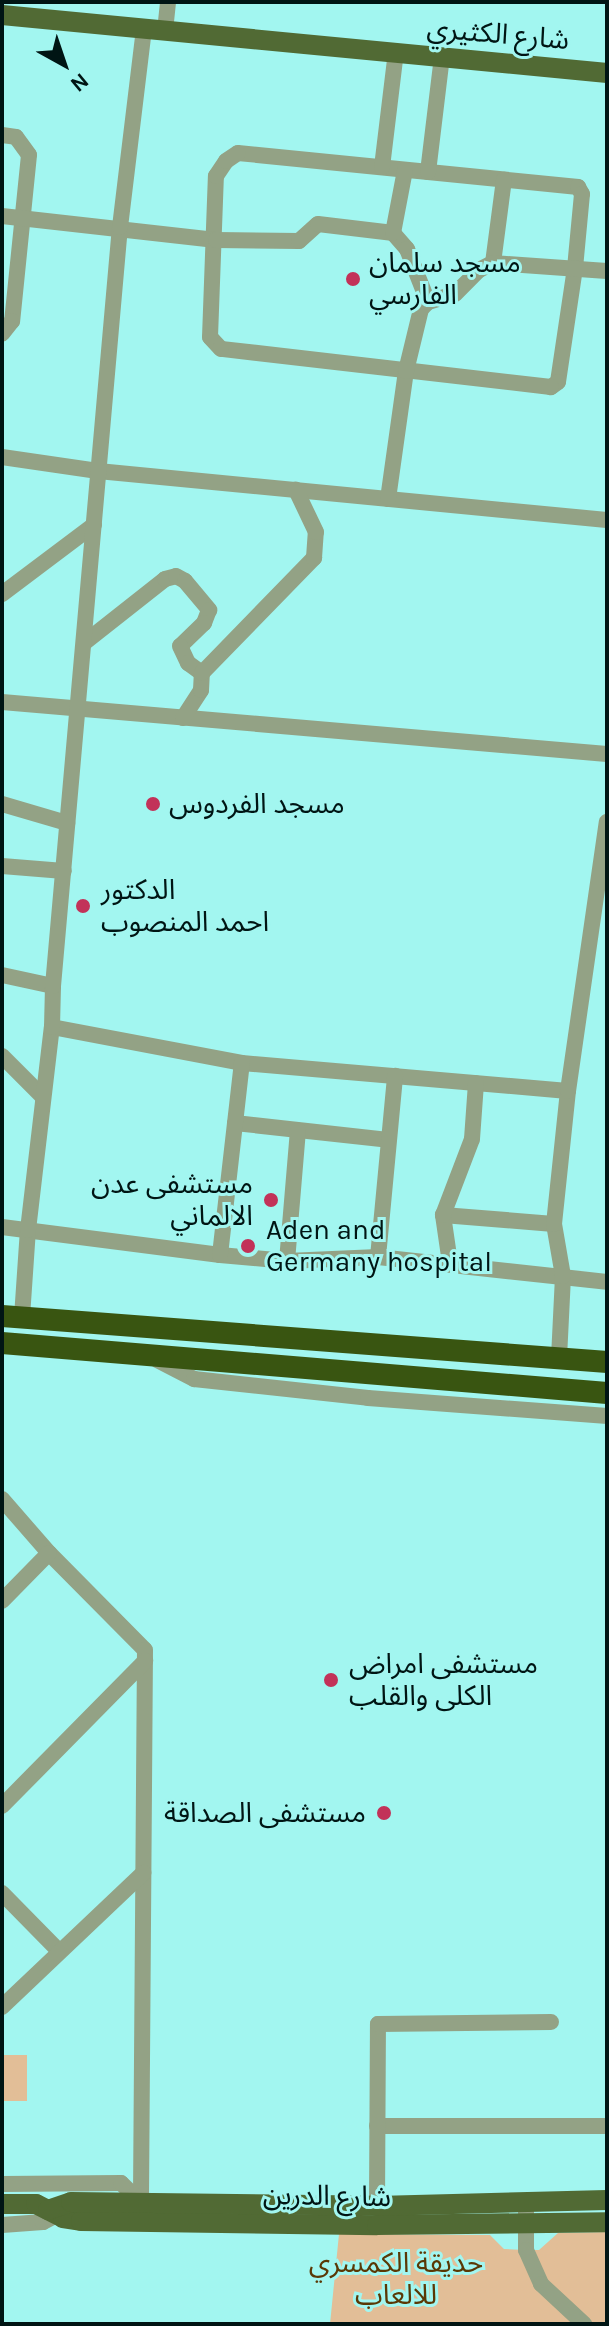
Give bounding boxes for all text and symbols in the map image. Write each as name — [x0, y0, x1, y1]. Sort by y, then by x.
street label: شارع الكثيري — [425, 11, 571, 57]
north arrow — [24, 24, 104, 104]
text: N — [65, 67, 94, 97]
place label: مسجد سلمان الفارسي — [369, 246, 521, 312]
marker: مسجد سلمان الفارسي — [344, 270, 362, 288]
place label: مسجد الفردوس — [169, 787, 345, 821]
marker: مسجد الفردوس — [144, 795, 162, 813]
place label: الدكتور احمد المنصوب — [101, 873, 269, 939]
marker: الدكتور احمد المنصوب — [72, 895, 94, 917]
place label: مستشفى عدن الالماني — [91, 1167, 253, 1233]
marker: مستشفى عدن الالماني — [260, 1189, 282, 1211]
place label: Aden and Germany hospital — [266, 1213, 492, 1279]
marker: Aden and Germany hospital — [237, 1235, 259, 1257]
place label: مستشفى امراض الكلى والقلب — [349, 1647, 538, 1713]
marker: مستشفى امراض الكلى والقلب — [320, 1669, 342, 1691]
place label: مستشفى الصداقة — [164, 1796, 366, 1830]
marker: مستشفى الصداقة — [373, 1802, 395, 1824]
street label: شارع الدرين — [263, 2178, 391, 2214]
park label: حديقة الكمسري للالعاب — [309, 2246, 483, 2312]

